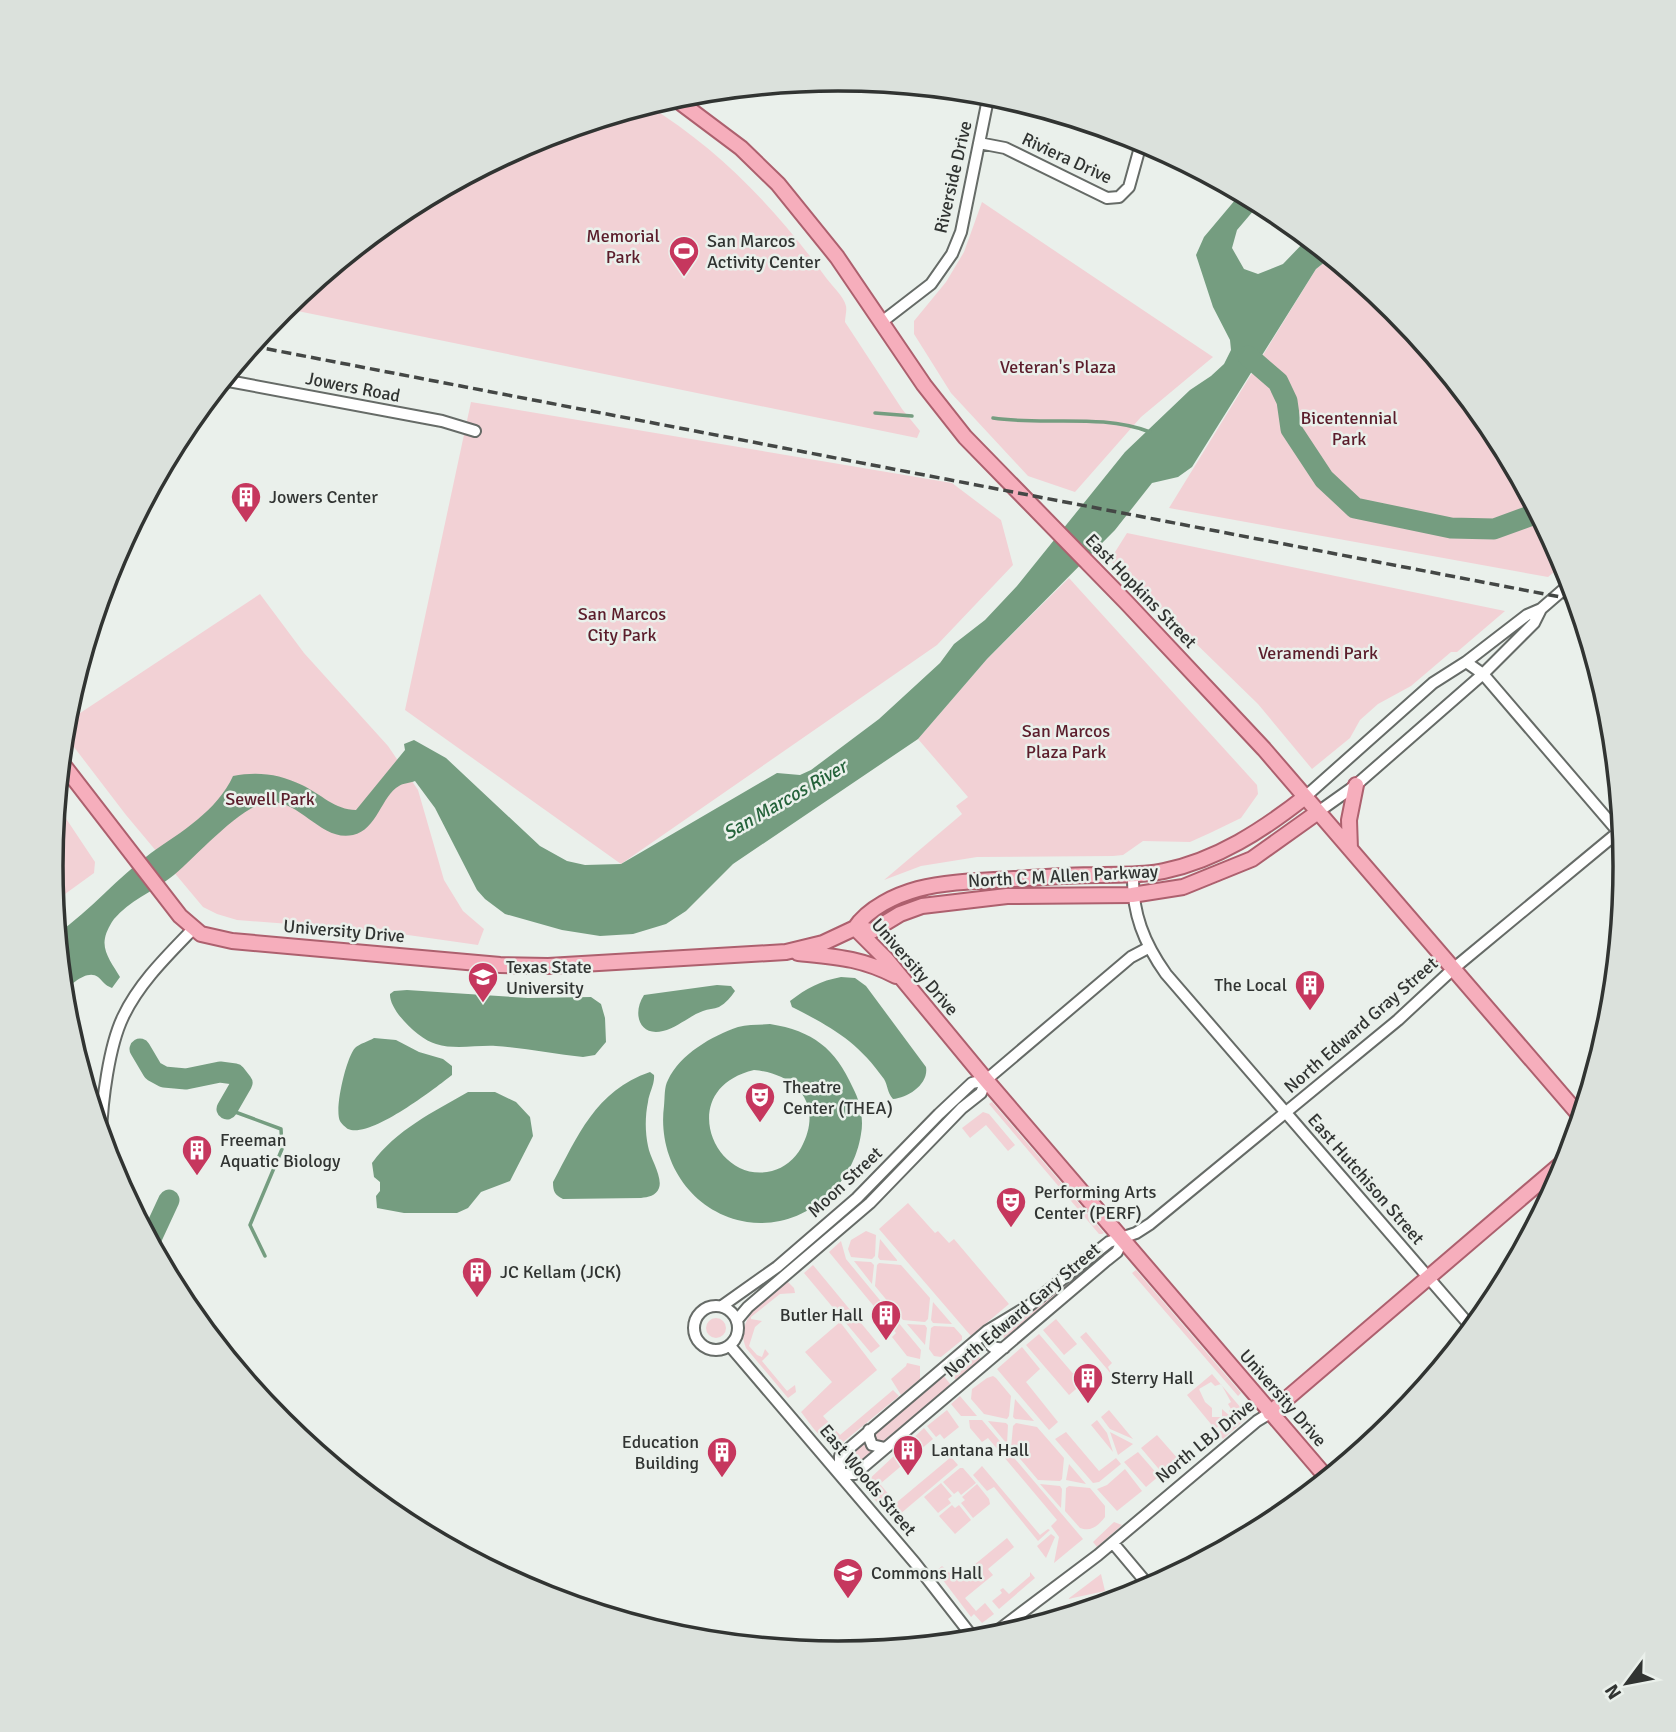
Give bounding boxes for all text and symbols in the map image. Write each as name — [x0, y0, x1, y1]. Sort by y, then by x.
street label: Riverside Drive — [929, 119, 977, 235]
street label: Riviera Drive — [1018, 127, 1116, 189]
park label: Memorial Park — [586, 225, 660, 268]
place label: San Marcos Activity Center — [707, 230, 821, 273]
sports icon: San Marcos Activity Center — [667, 234, 701, 278]
park label: Veteran's Plaza — [1000, 356, 1116, 378]
street label: Jowers Road — [304, 367, 402, 407]
park label: Bicentennial Park — [1300, 407, 1398, 450]
building icon: Jowers Center — [229, 480, 263, 524]
place label: Jowers Center — [269, 486, 378, 508]
street label: East Hopkins Street — [1081, 529, 1201, 653]
park label: San Marcos City Park — [578, 603, 666, 646]
park label: Veramendi Park — [1258, 642, 1378, 664]
park label: San Marcos Plaza Park — [1022, 720, 1110, 763]
water label: San Marcos River — [719, 753, 854, 845]
park label: Sewell Park — [225, 788, 315, 810]
street label: North C M Allen Parkway — [967, 860, 1159, 892]
street label: University Drive — [867, 914, 963, 1020]
street label: University Drive — [282, 915, 406, 947]
street label: North Edward Gray Street — [1280, 952, 1442, 1098]
place label: Texas State University — [506, 956, 592, 999]
school or university icon: Texas State University — [466, 960, 500, 1004]
building icon: The Local — [1293, 968, 1327, 1012]
place label: The Local — [1214, 974, 1287, 996]
place label: Theatre Center (THEA) — [783, 1076, 893, 1119]
theatre icon: Theatre Center (THEA) — [743, 1080, 777, 1124]
street label: East Hutchison Street — [1303, 1109, 1429, 1249]
place label: Freeman Aquatic Biology — [220, 1129, 341, 1172]
building icon: Freeman Aquatic Biology — [180, 1133, 214, 1177]
street label: Moon Street — [803, 1142, 887, 1222]
place label: Performing Arts Center (PERF) — [1034, 1181, 1157, 1224]
theatre icon: Performing Arts Center (PERF) — [994, 1185, 1028, 1229]
street label: North Edward Gary Street — [939, 1238, 1105, 1382]
building icon: JC Kellam (JCK) — [460, 1255, 494, 1299]
place label: JC Kellam (JCK) — [500, 1261, 621, 1283]
building icon: Butler Hall — [869, 1298, 903, 1342]
place label: Butler Hall — [780, 1304, 863, 1326]
street label: University Drive — [1235, 1345, 1331, 1451]
building icon: Sterry Hall — [1071, 1361, 1105, 1405]
place label: Sterry Hall — [1111, 1367, 1194, 1389]
street label: North LBJ Drive — [1151, 1394, 1259, 1488]
street label: East Woods Street — [815, 1420, 921, 1540]
place label: Education Building — [622, 1431, 699, 1474]
building icon: Lantana Hall — [891, 1433, 925, 1477]
building icon: Education Building — [705, 1435, 739, 1479]
place label: Lantana Hall — [931, 1439, 1029, 1461]
school or university icon: Commons Hall — [831, 1556, 865, 1600]
place label: Commons Hall — [871, 1562, 982, 1584]
north arrow — [1592, 1648, 1662, 1718]
text: N — [1600, 1680, 1627, 1703]

